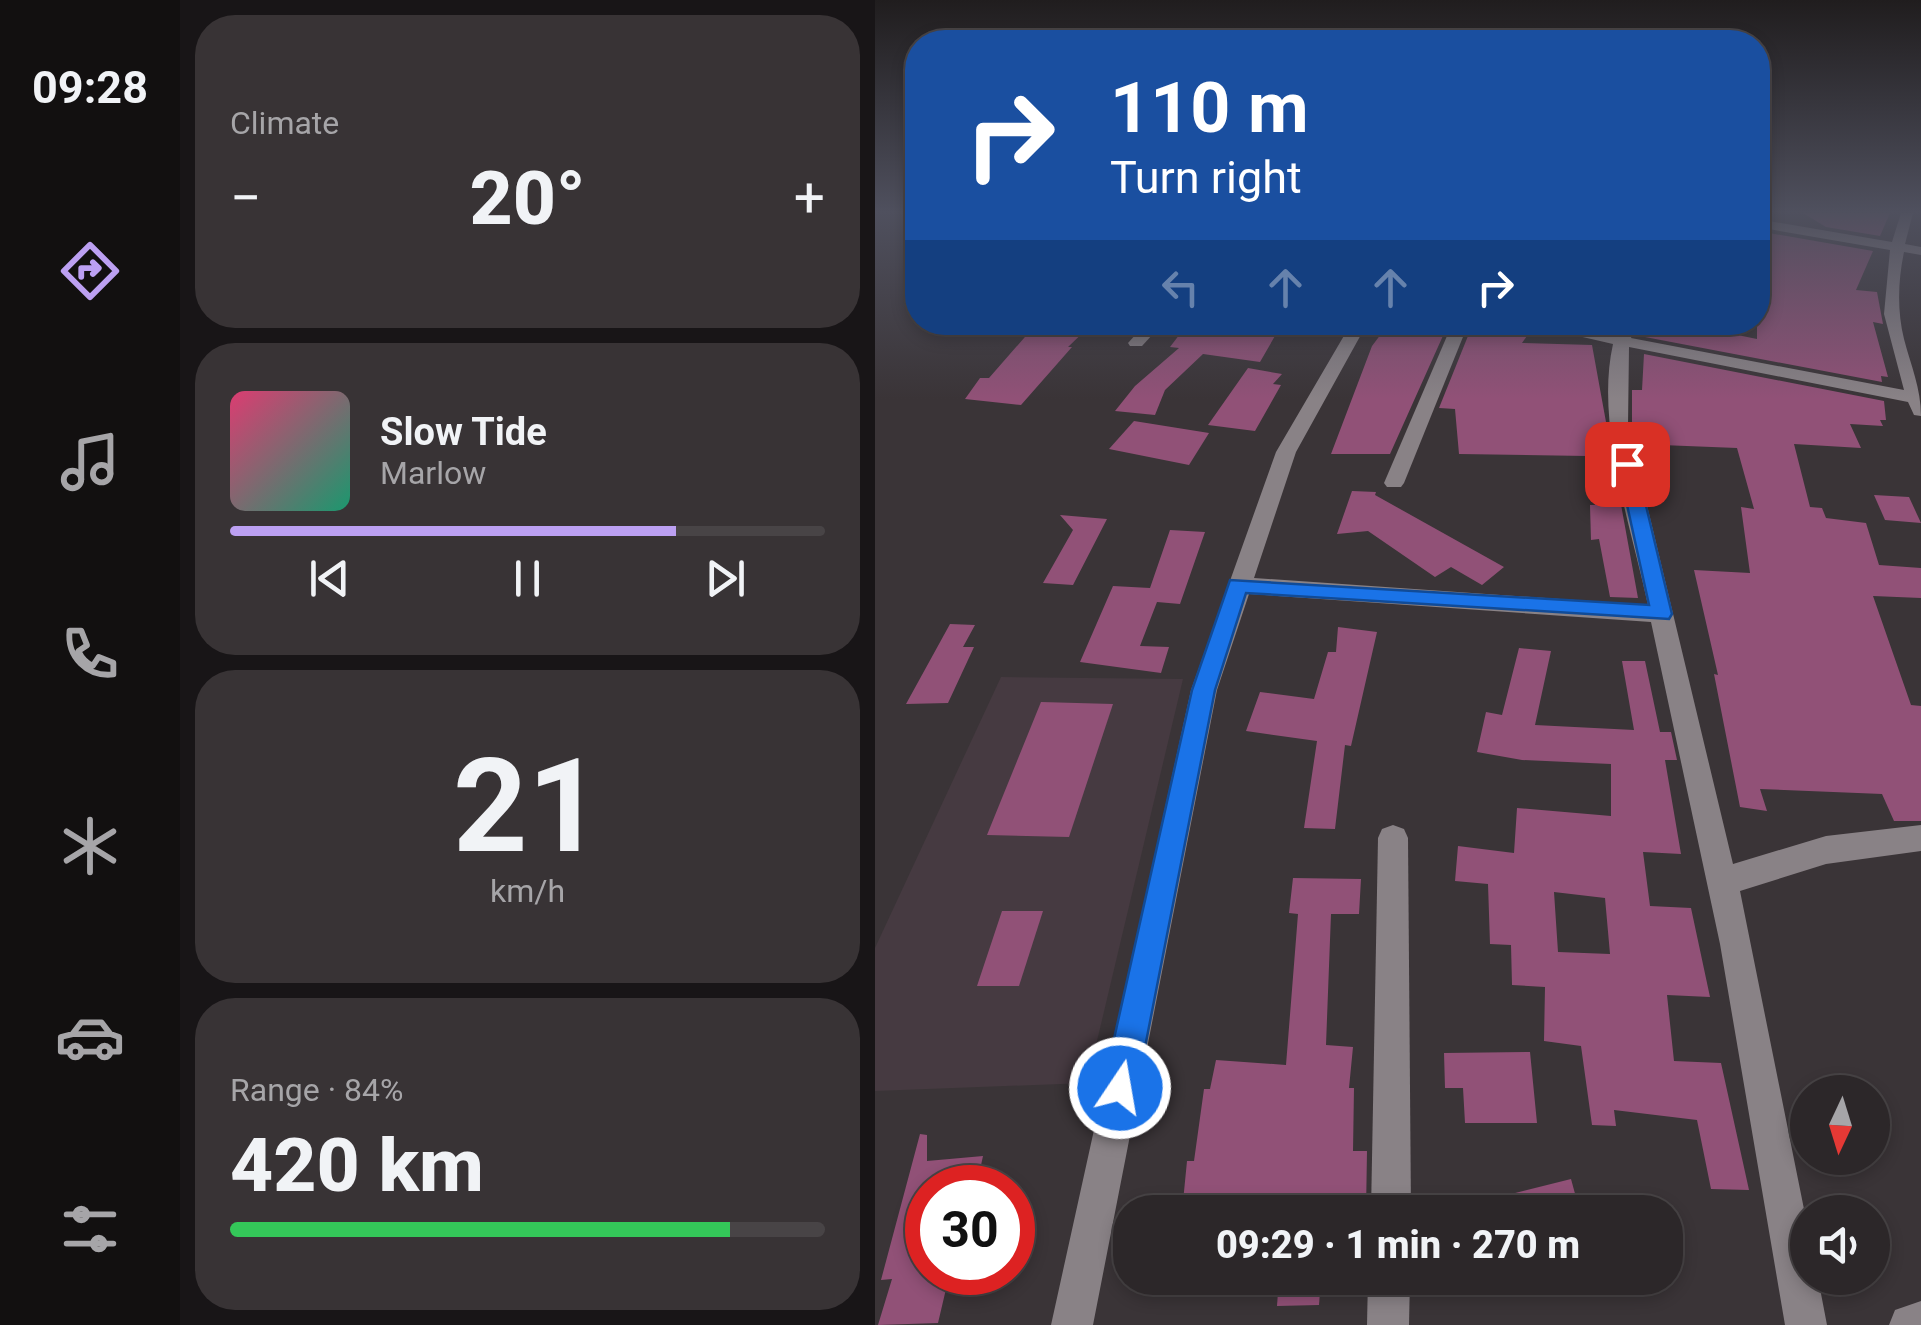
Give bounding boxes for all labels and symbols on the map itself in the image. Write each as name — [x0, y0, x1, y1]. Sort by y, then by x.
pin — [1585, 422, 1670, 507]
position arrow — [1068, 1036, 1172, 1140]
north arrow — [1790, 1075, 1890, 1175]
speed limit sign: 30 — [905, 1165, 1035, 1295]

